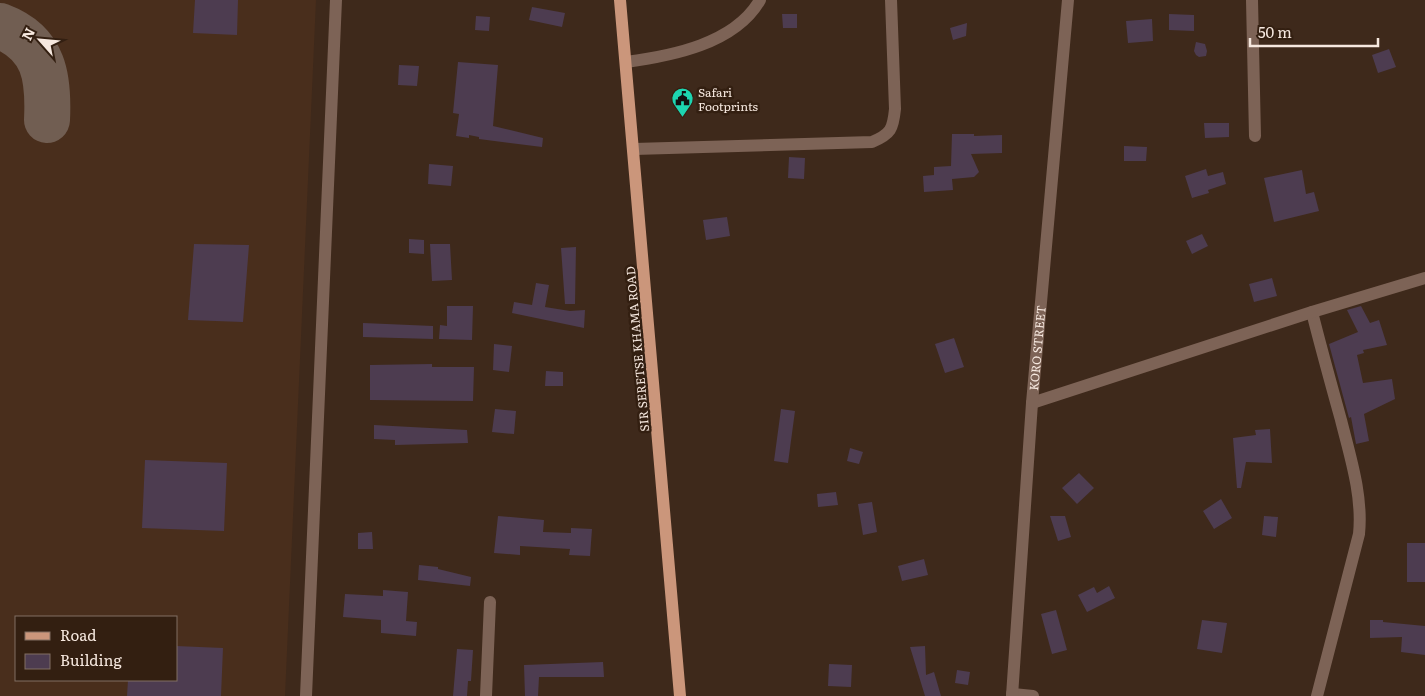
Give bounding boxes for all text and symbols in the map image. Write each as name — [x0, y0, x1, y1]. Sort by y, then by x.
north arrow — [15, 15, 65, 65]
scale bar — [1250, 15, 1378, 47]
text: 50 m — [1258, 20, 1292, 43]
text: N — [16, 24, 39, 43]
place label: Safari Footprints — [698, 83, 759, 115]
public building icon: Safari Footprints — [670, 87, 694, 118]
street label: SIR SERETSE KHAMA ROAD — [621, 266, 653, 432]
street label: KORO STREET — [1024, 304, 1050, 391]
legend — [15, 616, 178, 681]
text: Road — [60, 623, 96, 646]
text: Building — [60, 648, 122, 671]

